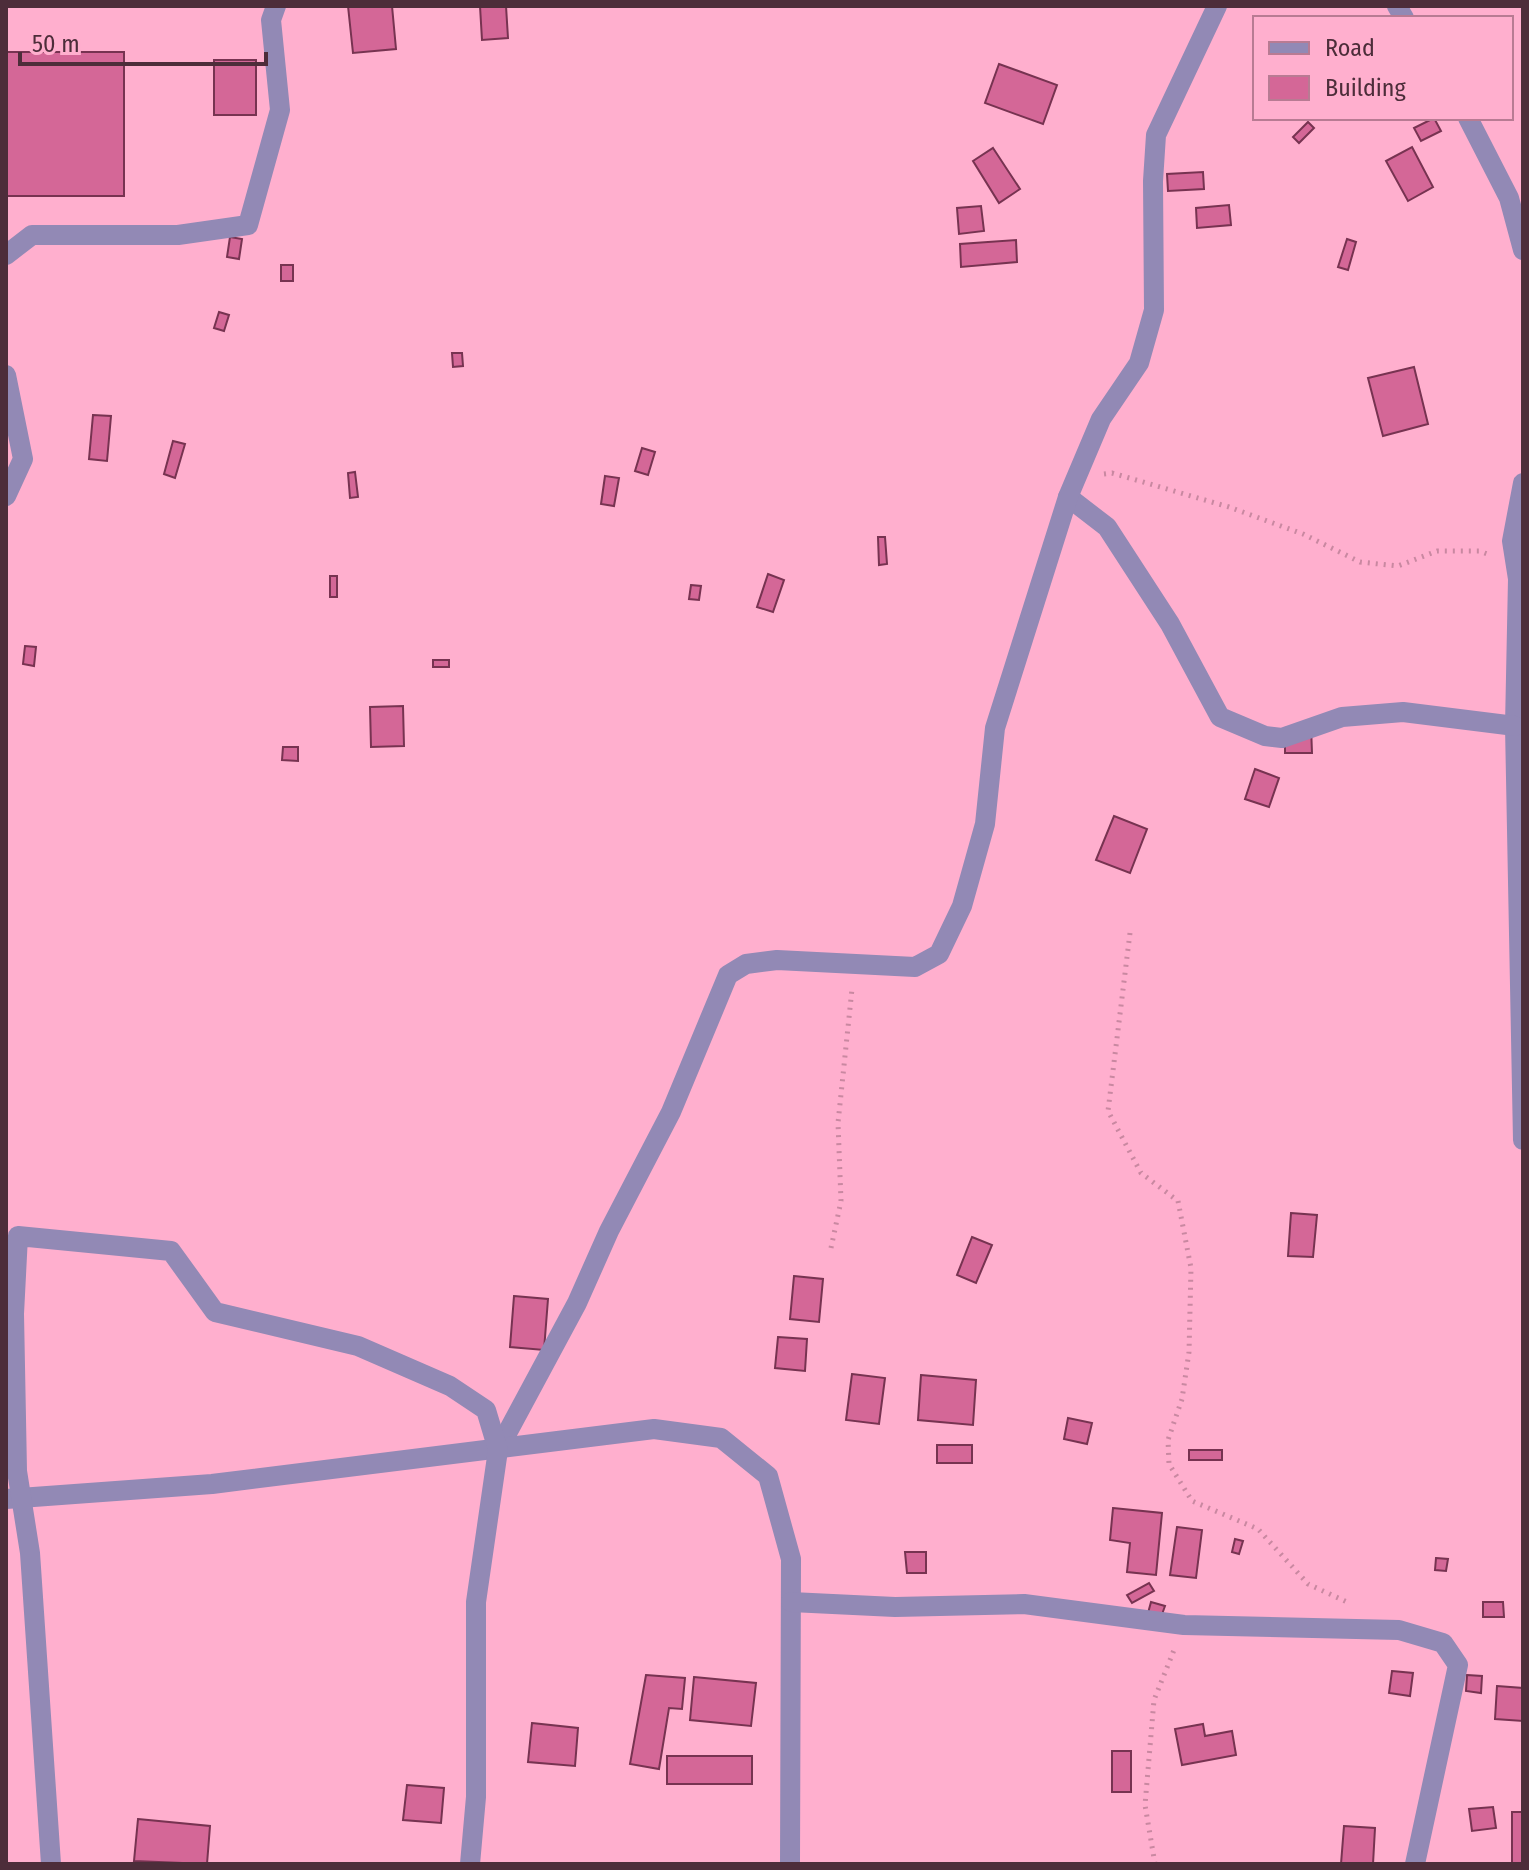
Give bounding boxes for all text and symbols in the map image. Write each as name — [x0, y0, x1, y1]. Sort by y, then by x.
scale bar — [20, 16, 266, 66]
legend — [1253, 16, 1513, 120]
text: 50 m — [32, 30, 80, 58]
text: Road — [1325, 34, 1375, 62]
text: Building — [1325, 74, 1407, 102]

